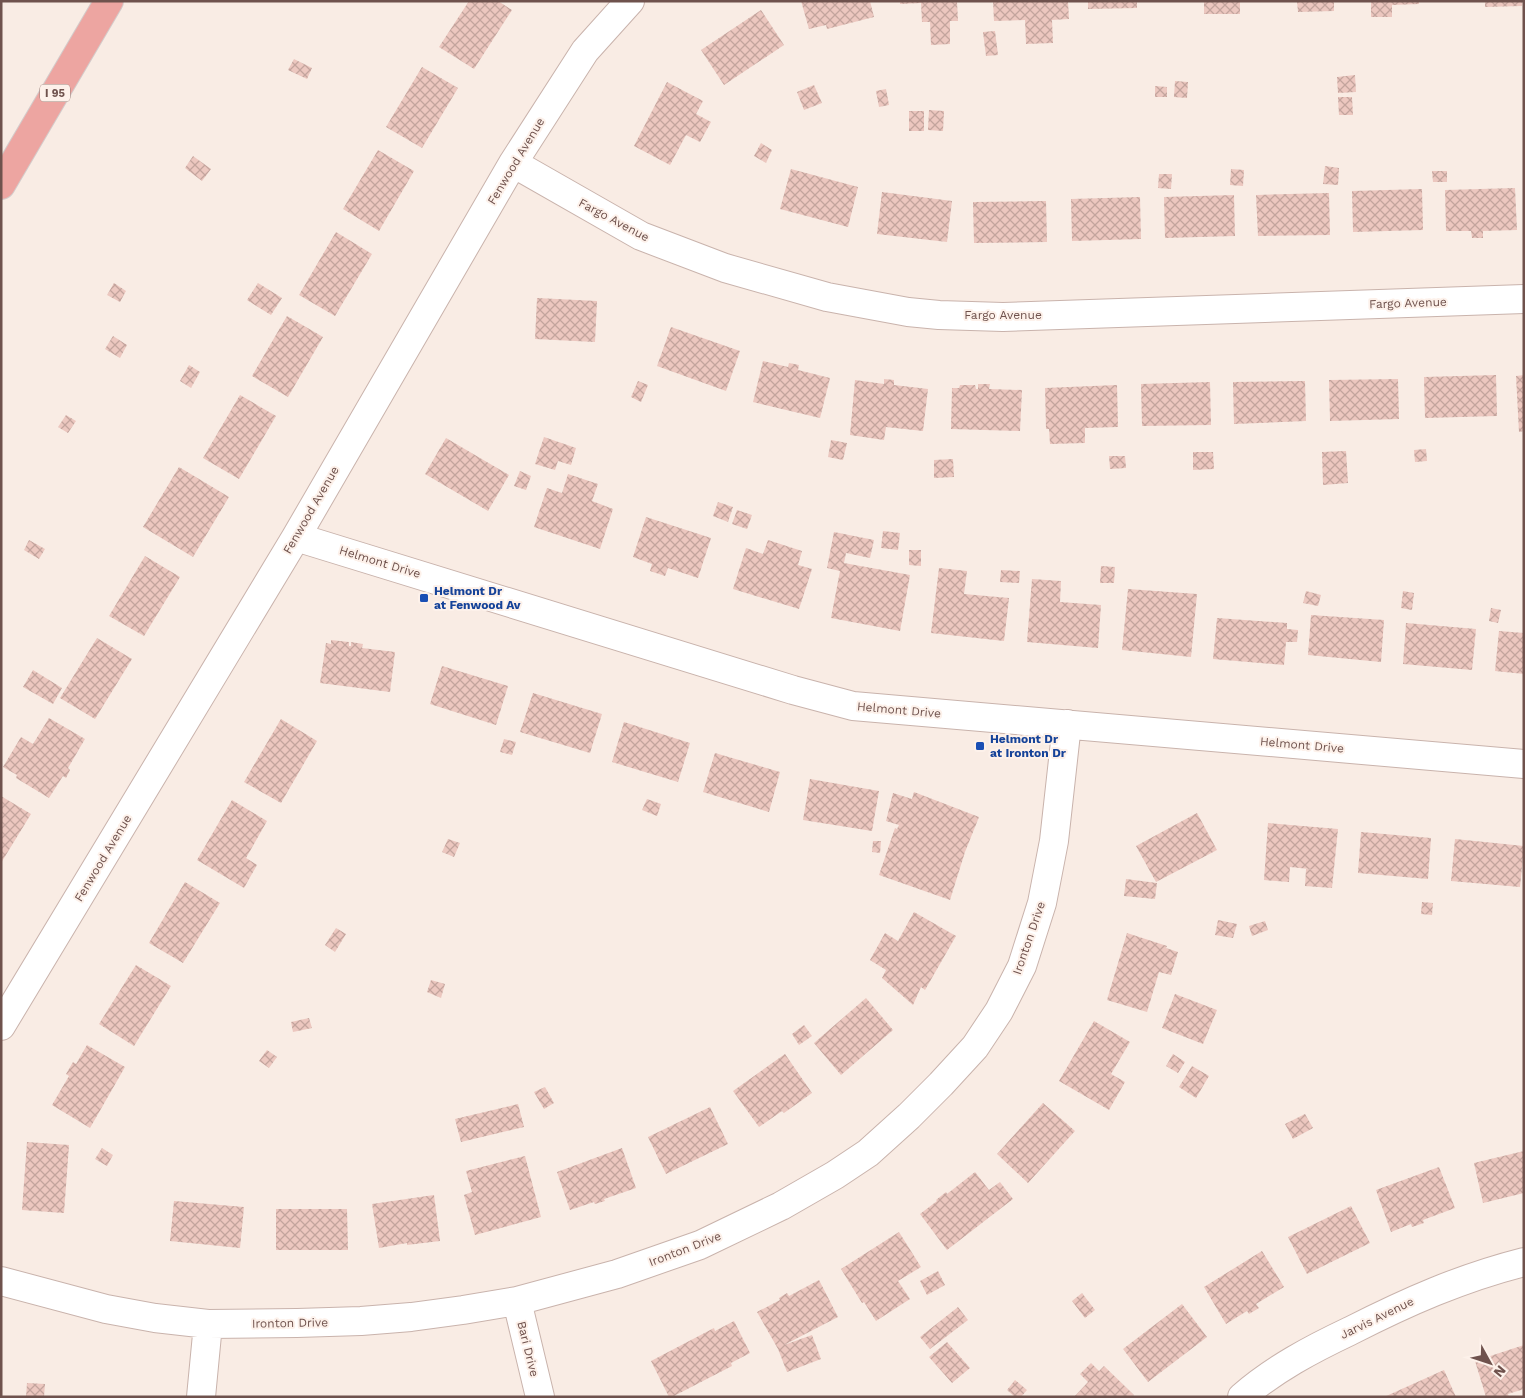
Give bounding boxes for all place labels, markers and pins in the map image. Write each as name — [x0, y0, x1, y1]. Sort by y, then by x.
place label: Helmont Dr at Fenwood Av — [434, 584, 521, 612]
marker: Helmont Dr at Fenwood Av — [418, 592, 430, 604]
place label: Helmont Dr at Ironton Dr — [990, 732, 1067, 760]
marker: Helmont Dr at Ironton Dr — [974, 740, 986, 752]

